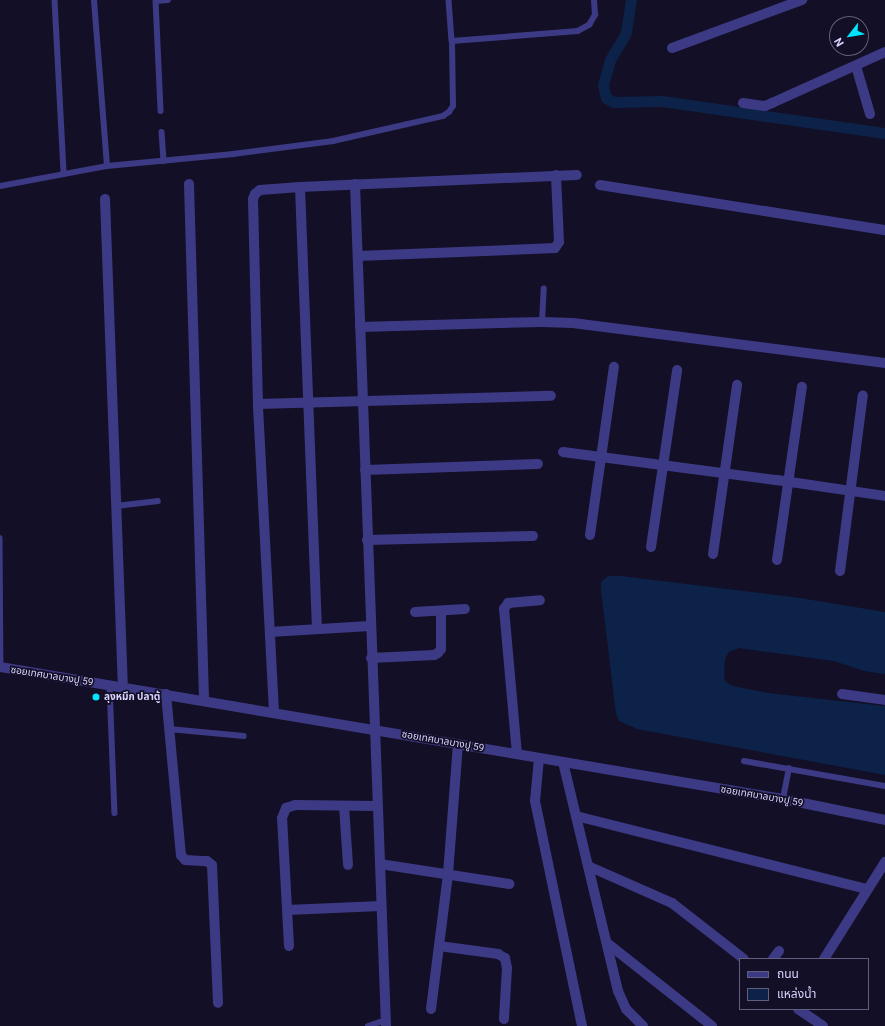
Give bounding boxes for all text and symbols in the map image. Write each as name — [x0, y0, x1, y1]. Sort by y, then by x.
north arrow — [829, 16, 869, 56]
text: N — [832, 35, 847, 49]
street label: ซอยเทศบาลบางปู 59 — [10, 664, 94, 688]
place label: ลุงหมึก ปลาตู้ — [104, 691, 160, 703]
marker: ลุงหมึก ปลาตู้ — [91, 692, 101, 702]
street label: ซอยเทศบาลบางปู 59 — [401, 728, 485, 754]
street label: ซอยเทศบาลบางปู 59 — [720, 783, 804, 809]
legend — [739, 958, 869, 1010]
text: ถนน — [777, 967, 799, 981]
text: แหล่งน้ำ — [777, 987, 816, 1001]

